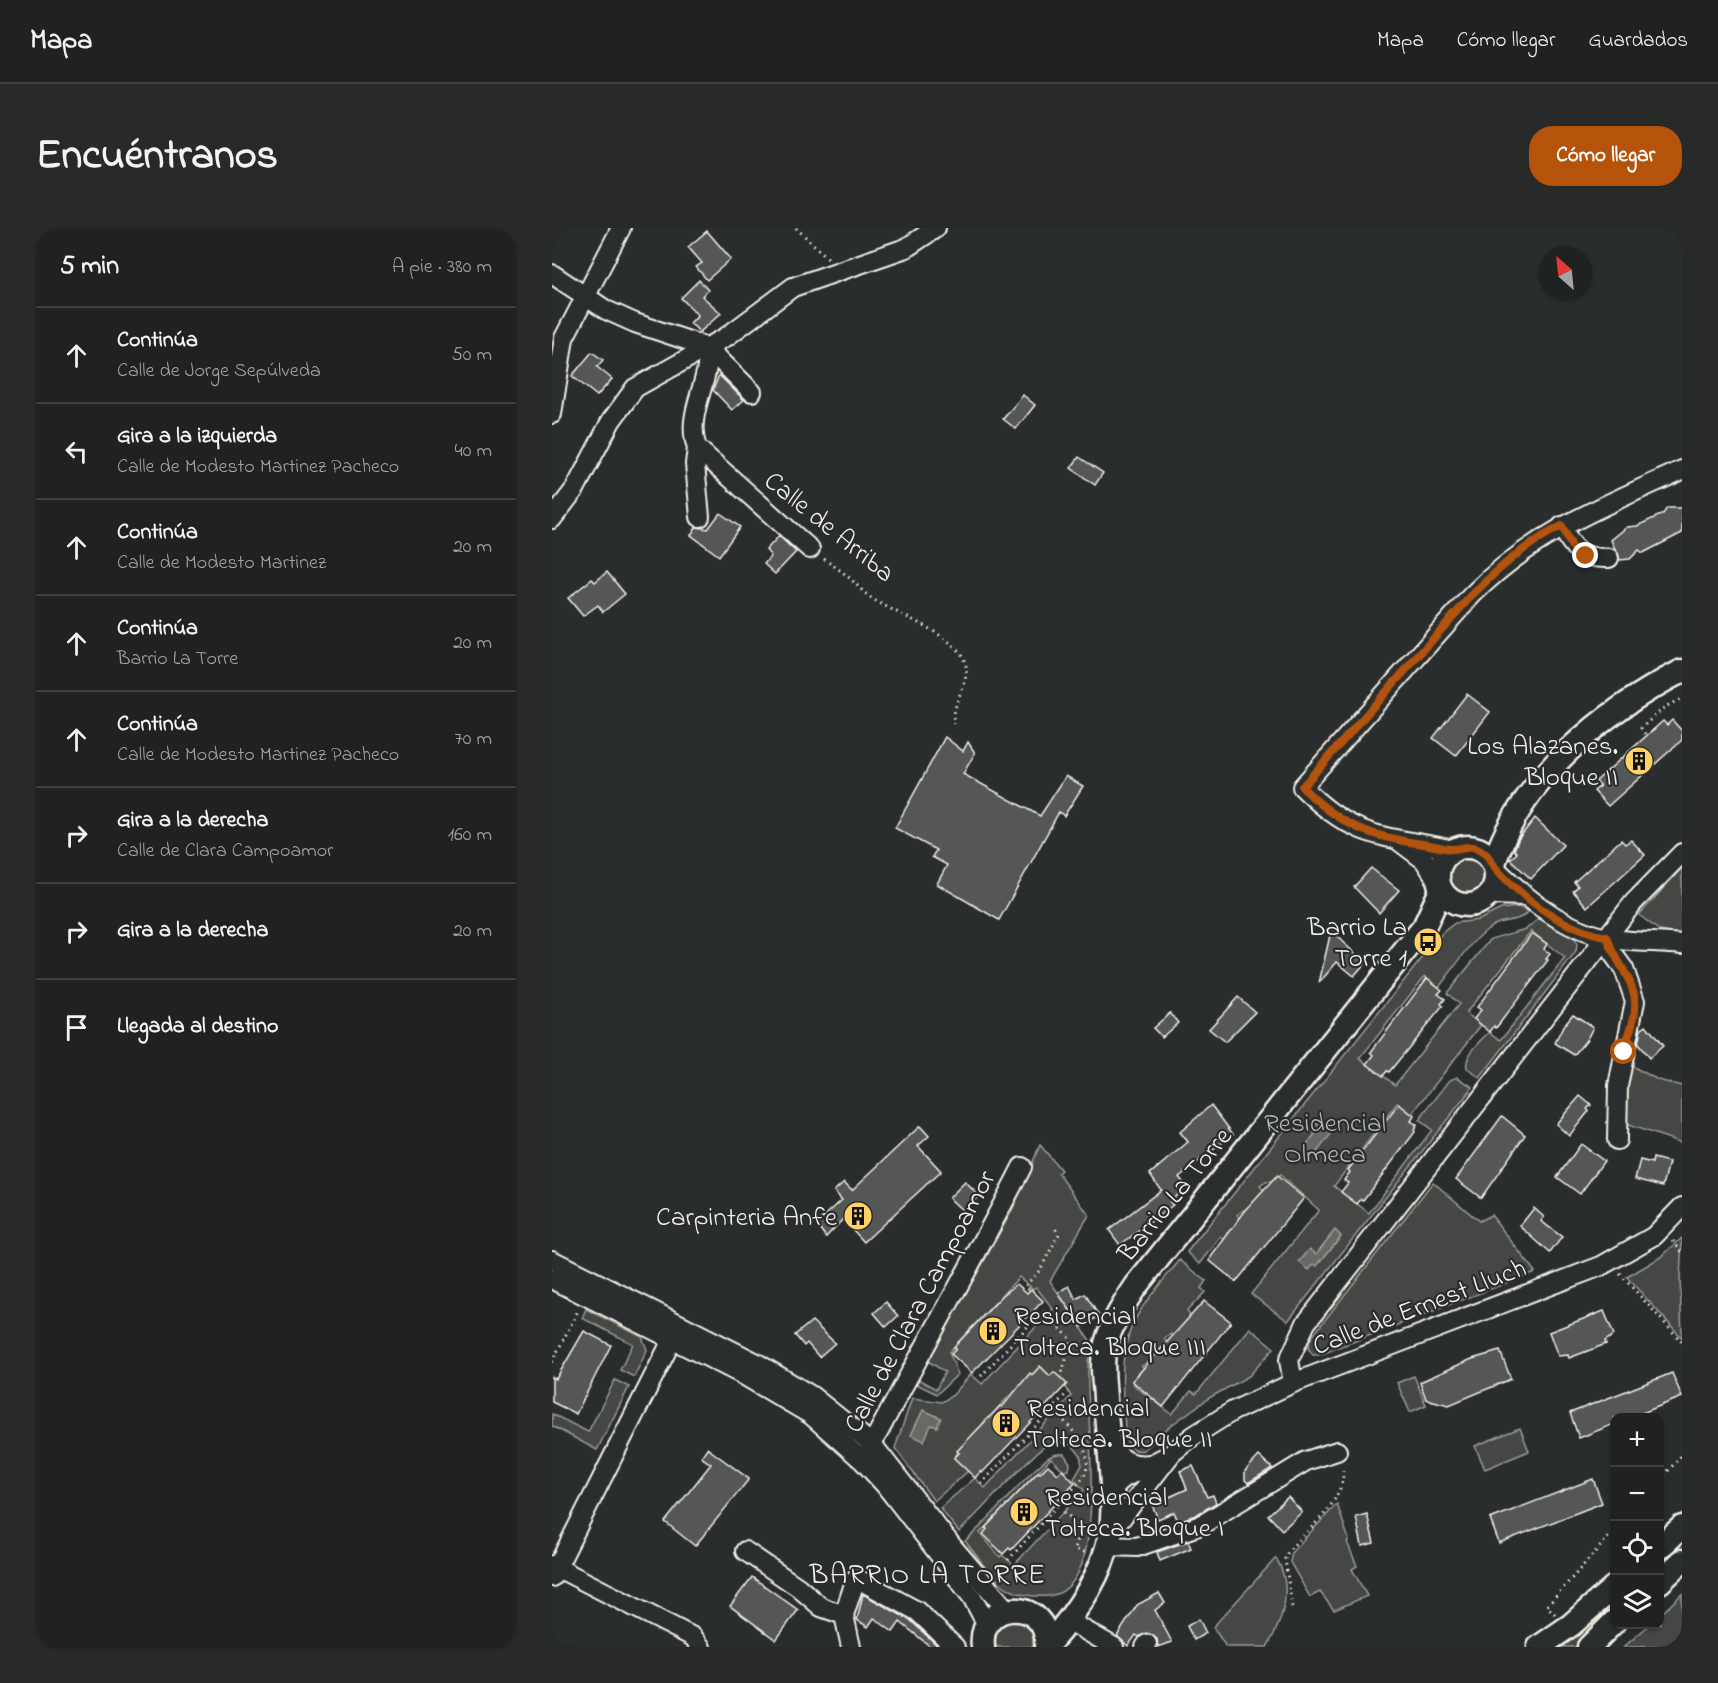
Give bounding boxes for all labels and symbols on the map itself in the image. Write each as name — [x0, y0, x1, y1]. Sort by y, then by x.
north arrow — [1538, 246, 1592, 300]
street label: Calle de Arriba — [755, 463, 902, 593]
route end — [1572, 542, 1598, 568]
place label: Los Alazanes. Bloque II — [1467, 728, 1618, 798]
building icon: Los Alazanes. Bloque II — [1623, 745, 1655, 777]
place label: Barrio La Torre 1 — [1306, 909, 1407, 979]
bus stop icon: Barrio La Torre 1 — [1412, 926, 1444, 958]
route start — [1610, 1038, 1636, 1064]
park label: Residencial Olmeca — [1264, 1105, 1386, 1175]
street label: Barrio La Torre — [1109, 1119, 1243, 1272]
street label: Calle de Clara Campoamor — [835, 1164, 1007, 1440]
place label: Carpinteria Anfe — [656, 1199, 838, 1238]
building icon: Carpinteria Anfe — [842, 1200, 874, 1232]
street label: Calle de Ernest Lluch — [1308, 1250, 1532, 1367]
place label: Residencial Tolteca. Bloque III — [1014, 1298, 1206, 1368]
building icon: Residencial Tolteca. Bloque III — [977, 1315, 1009, 1347]
place label: Residencial Tolteca. Bloque II — [1027, 1390, 1212, 1460]
building icon: Residencial Tolteca. Bloque II — [990, 1407, 1022, 1439]
place label: Residencial Tolteca. Bloque I — [1045, 1479, 1224, 1549]
building icon: Residencial Tolteca. Bloque I — [1008, 1496, 1040, 1528]
district label: BARRIO LA TORRE — [809, 1556, 1046, 1597]

